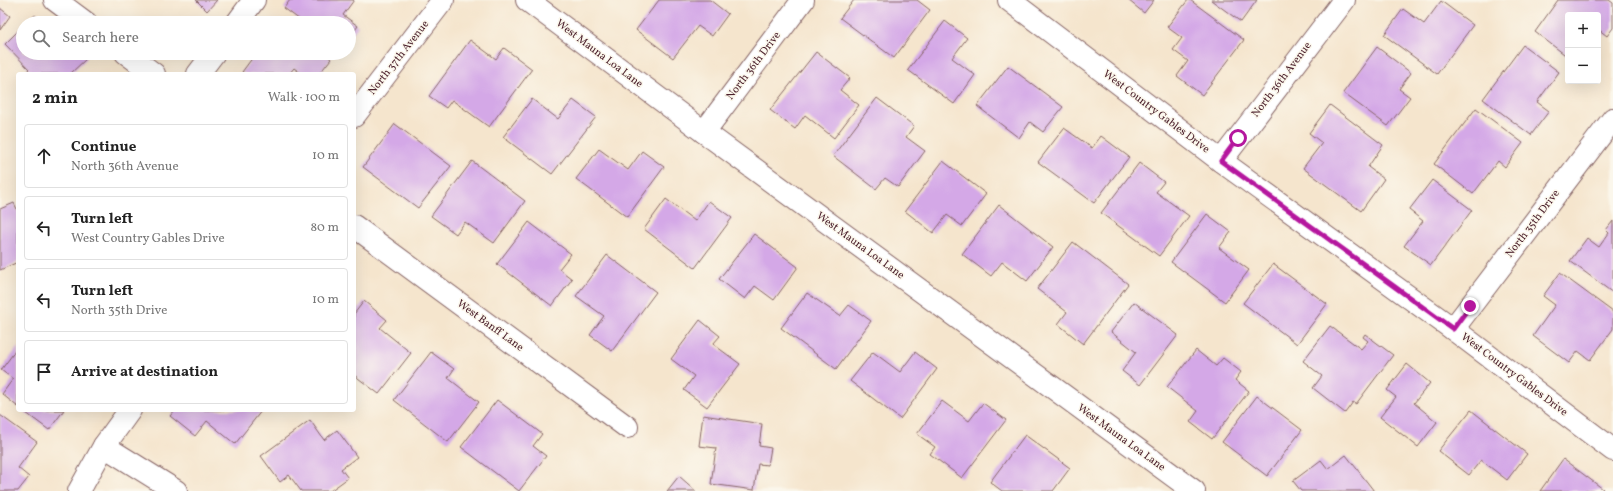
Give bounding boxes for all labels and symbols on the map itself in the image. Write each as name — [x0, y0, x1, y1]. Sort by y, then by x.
street label: West Mauna Loa Lane — [552, 16, 646, 92]
street label: North 37th Avenue — [365, 18, 433, 98]
street label: North 36th Drive — [723, 29, 785, 103]
street label: North 36th Avenue — [1249, 39, 1315, 121]
street label: West Country Gables Drive — [1100, 67, 1212, 157]
route start — [1229, 129, 1247, 147]
street label: North 35th Drive — [1502, 187, 1564, 261]
street label: West Mauna Loa Lane — [813, 209, 907, 283]
street label: West Banff Lane — [454, 297, 526, 355]
route end — [1461, 297, 1479, 315]
street label: West Country Gables Drive — [1458, 330, 1570, 420]
street label: West Mauna Loa Lane — [1074, 401, 1168, 475]

